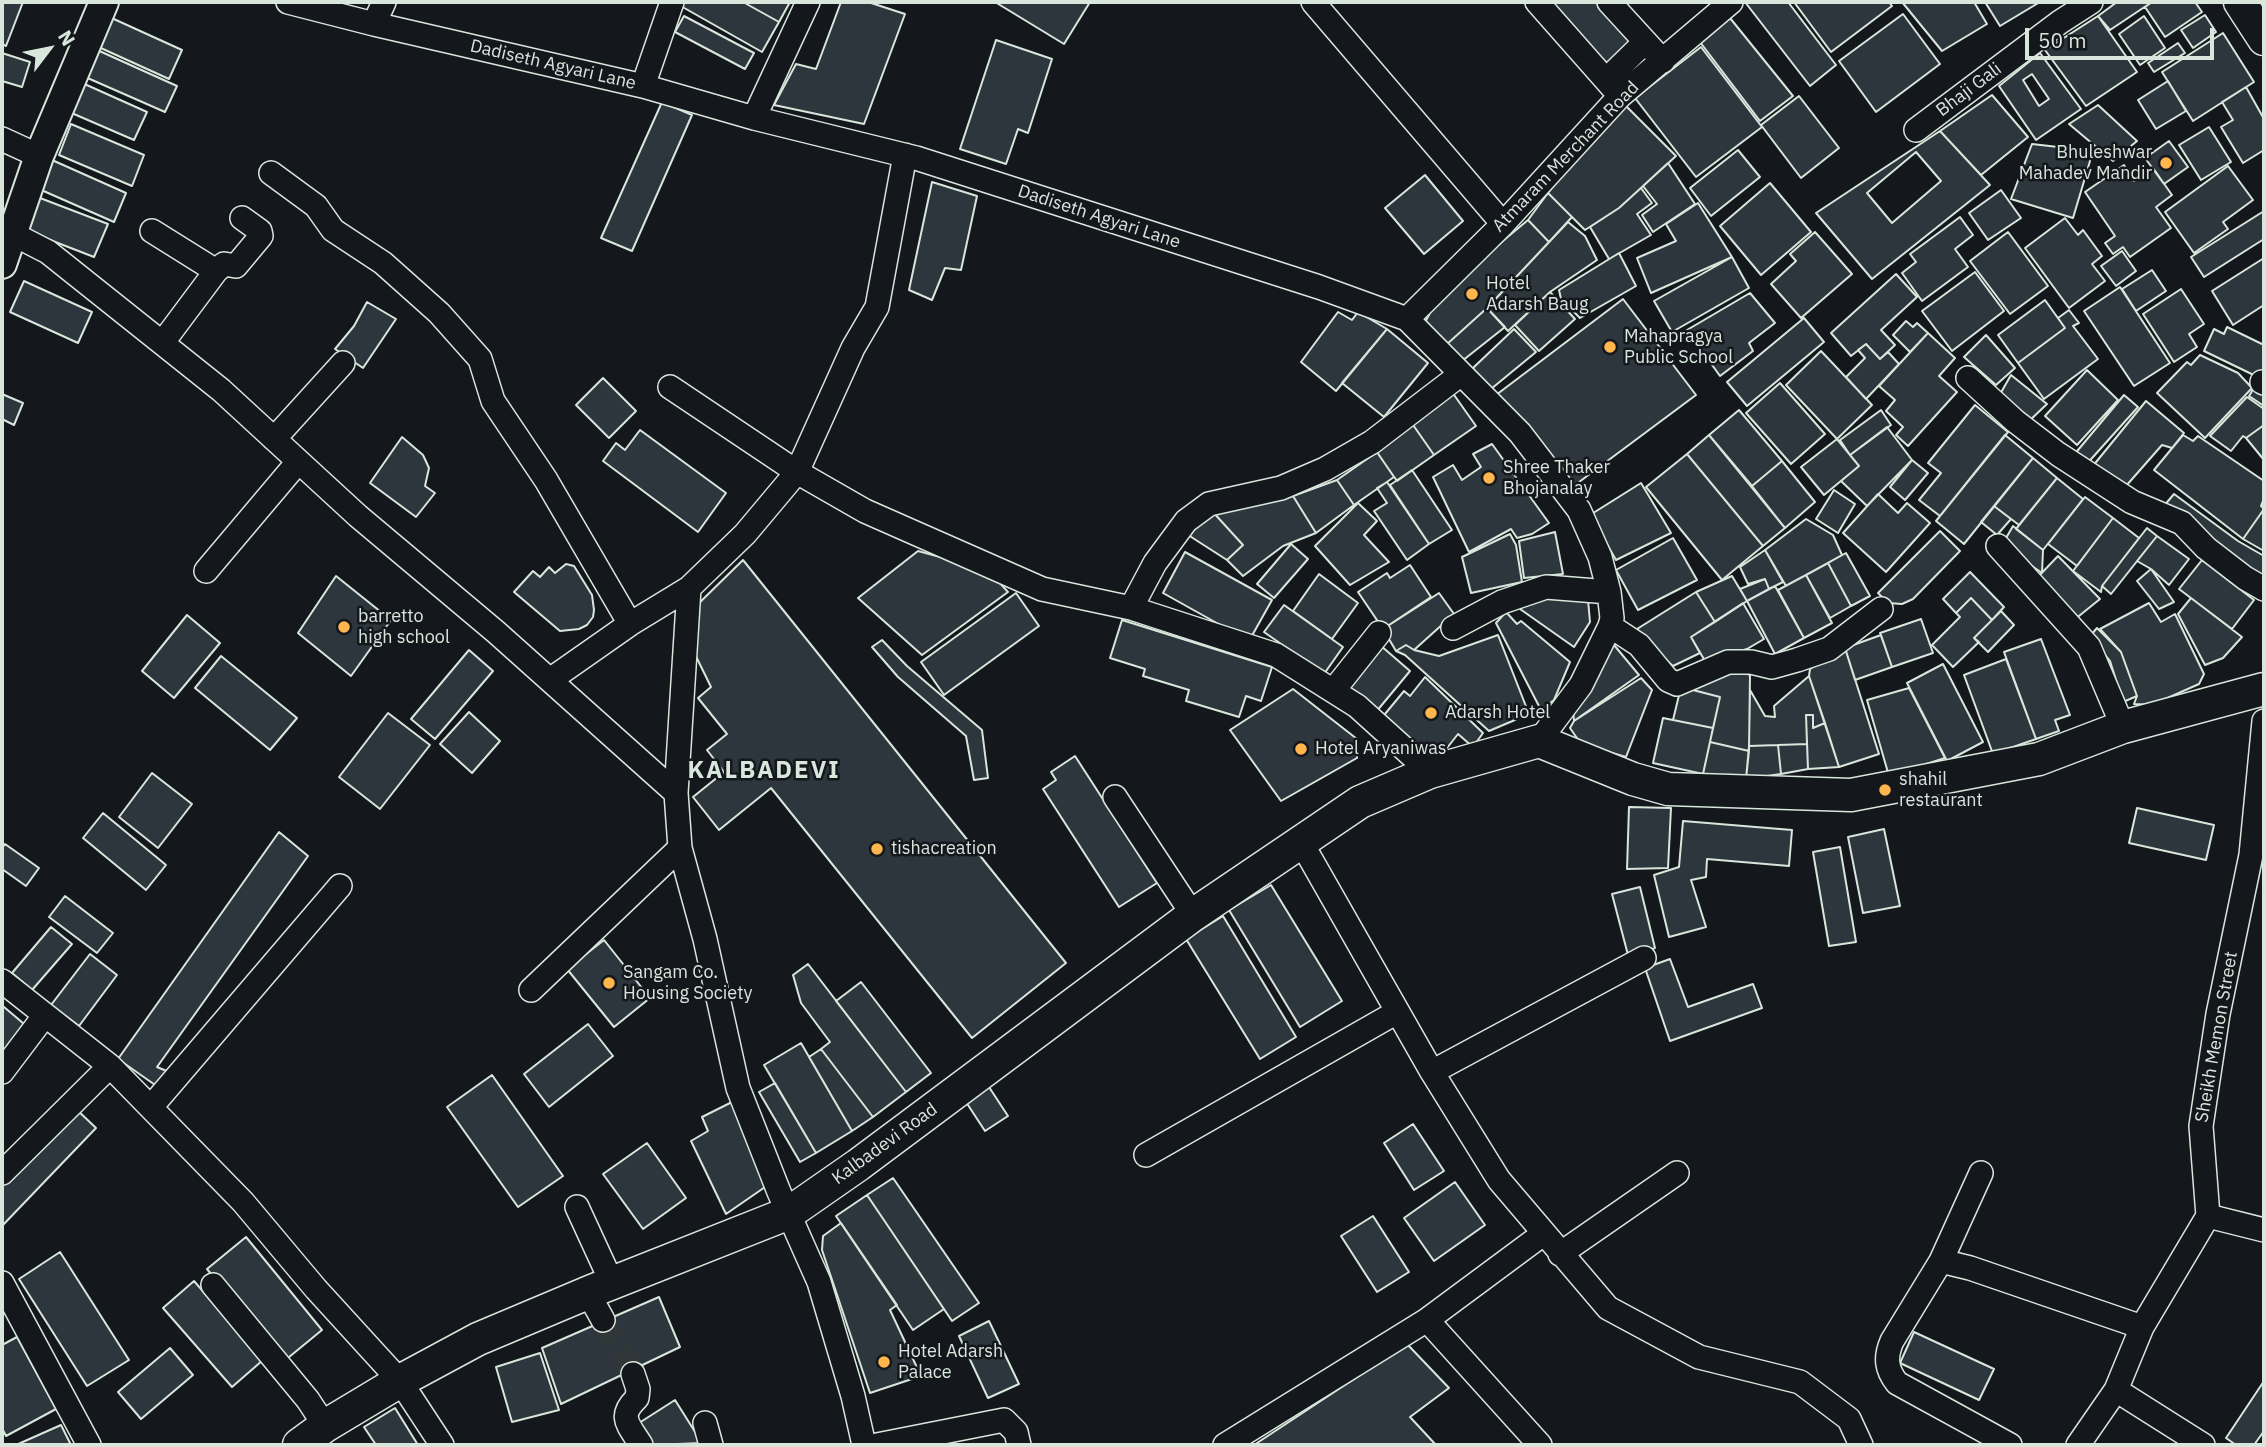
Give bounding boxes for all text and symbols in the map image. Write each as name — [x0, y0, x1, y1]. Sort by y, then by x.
north arrow — [14, 14, 84, 84]
scale bar — [2028, 14, 2217, 58]
text: N — [53, 26, 81, 50]
text: 50 m — [2038, 26, 2087, 54]
street label: Dadiseth Agyari Lane — [468, 35, 638, 95]
street label: Bhaji Gali — [1932, 58, 2006, 122]
street label: Atmaram Merchant Road — [1488, 77, 1644, 237]
place label: Bhuleshwar Mahadev Mandir — [2019, 142, 2152, 184]
marker: Bhuleshwar Mahadev Mandir — [2158, 155, 2174, 171]
street label: Dadiseth Agyari Lane — [1015, 181, 1183, 253]
place label: Hotel Adarsh Baug — [1486, 273, 1589, 316]
marker: Hotel Adarsh Baug — [1464, 286, 1480, 302]
place label: Mahapragya Public School — [1624, 326, 1733, 368]
marker: Mahapragya Public School — [1602, 339, 1618, 355]
place label: Shree Thaker Bhojanalay — [1503, 457, 1610, 500]
marker: Shree Thaker Bhojanalay — [1481, 470, 1497, 486]
place label: barretto high school — [358, 606, 450, 648]
marker: barretto high school — [336, 619, 352, 635]
place label: Adarsh Hotel — [1445, 702, 1550, 724]
marker: Adarsh Hotel — [1423, 705, 1439, 721]
place label: Hotel Aryaniwas — [1315, 738, 1447, 760]
marker: Hotel Aryaniwas — [1293, 741, 1309, 757]
district label: KALBADEVI — [689, 757, 839, 785]
place label: shahil restaurant — [1899, 769, 1983, 812]
marker: shahil restaurant — [1877, 782, 1893, 798]
place label: tishacreation — [891, 838, 997, 860]
marker: tishacreation — [869, 841, 885, 857]
street label: Sheikh Memon Street — [2191, 950, 2243, 1124]
place label: Sangam Co. Housing Society — [623, 962, 753, 1004]
marker: Sangam Co. Housing Society — [601, 975, 617, 991]
street label: Kalbadevi Road — [828, 1099, 942, 1189]
place label: Hotel Adarsh Palace — [898, 1341, 1003, 1384]
marker: Hotel Adarsh Palace — [876, 1354, 892, 1370]

